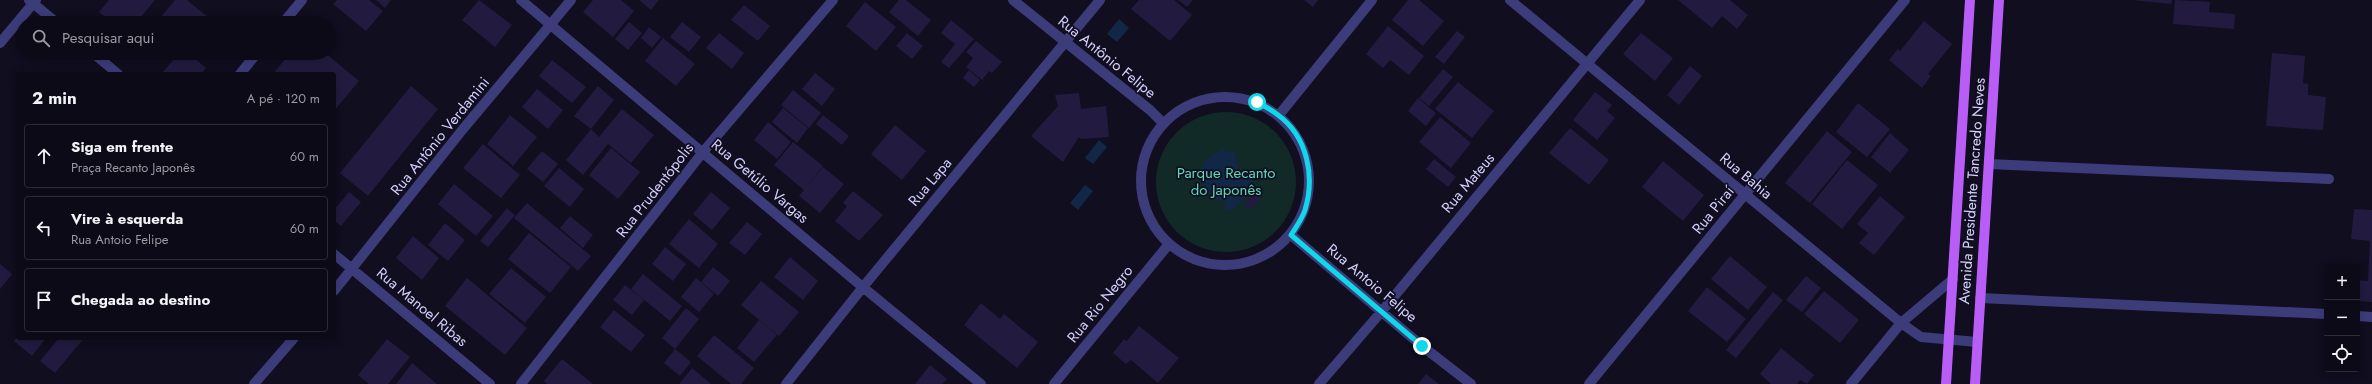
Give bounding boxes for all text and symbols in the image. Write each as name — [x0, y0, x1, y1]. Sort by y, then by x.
street label: Rua Antônio Felipe — [1053, 11, 1161, 104]
search box — [16, 16, 336, 60]
icon: search — [30, 27, 52, 49]
text: Pesquisar aqui — [62, 27, 154, 49]
street label: Rua Antônio Verdamini — [385, 72, 495, 200]
street label: Avenida Presidente Tancredo Neves — [1953, 77, 1991, 305]
text: 2 min — [32, 86, 77, 110]
text: A pé · 120 m — [247, 89, 320, 108]
route start — [1248, 93, 1266, 111]
street label: Rua Getúlio Vargas — [707, 134, 813, 228]
text: Siga em frente — [71, 136, 173, 158]
street label: Rua Prudentópolis — [611, 138, 699, 242]
icon: ahead — [33, 145, 55, 167]
text: 60 m — [290, 147, 319, 166]
street label: Rua Bahia — [1715, 147, 1777, 205]
street label: Rua Mateus — [1436, 148, 1500, 218]
street label: Rua Lapa — [903, 153, 957, 211]
text: Praça Recanto Japonês — [71, 158, 195, 177]
park label: Parque Recanto do Japonês — [1177, 162, 1275, 201]
street label: Rua Piraí — [1687, 180, 1740, 239]
text: Vire à esquerda — [71, 208, 183, 230]
icon: left — [33, 217, 55, 239]
text: 60 m — [290, 219, 319, 238]
text: Rua Antoio Felipe — [71, 230, 169, 249]
street label: Rua Antoio Felipe — [1322, 238, 1422, 328]
street label: Rua Rio Negro — [1062, 261, 1138, 347]
street label: Rua Manoel Ribas — [372, 262, 472, 352]
map controls — [2324, 264, 2360, 372]
button: + — [2324, 264, 2360, 300]
icon: arrive — [33, 289, 55, 311]
text: Chegada ao destino — [71, 289, 210, 311]
button: − — [2324, 300, 2360, 336]
button: locate — [2324, 336, 2360, 372]
route end — [1413, 337, 1431, 355]

